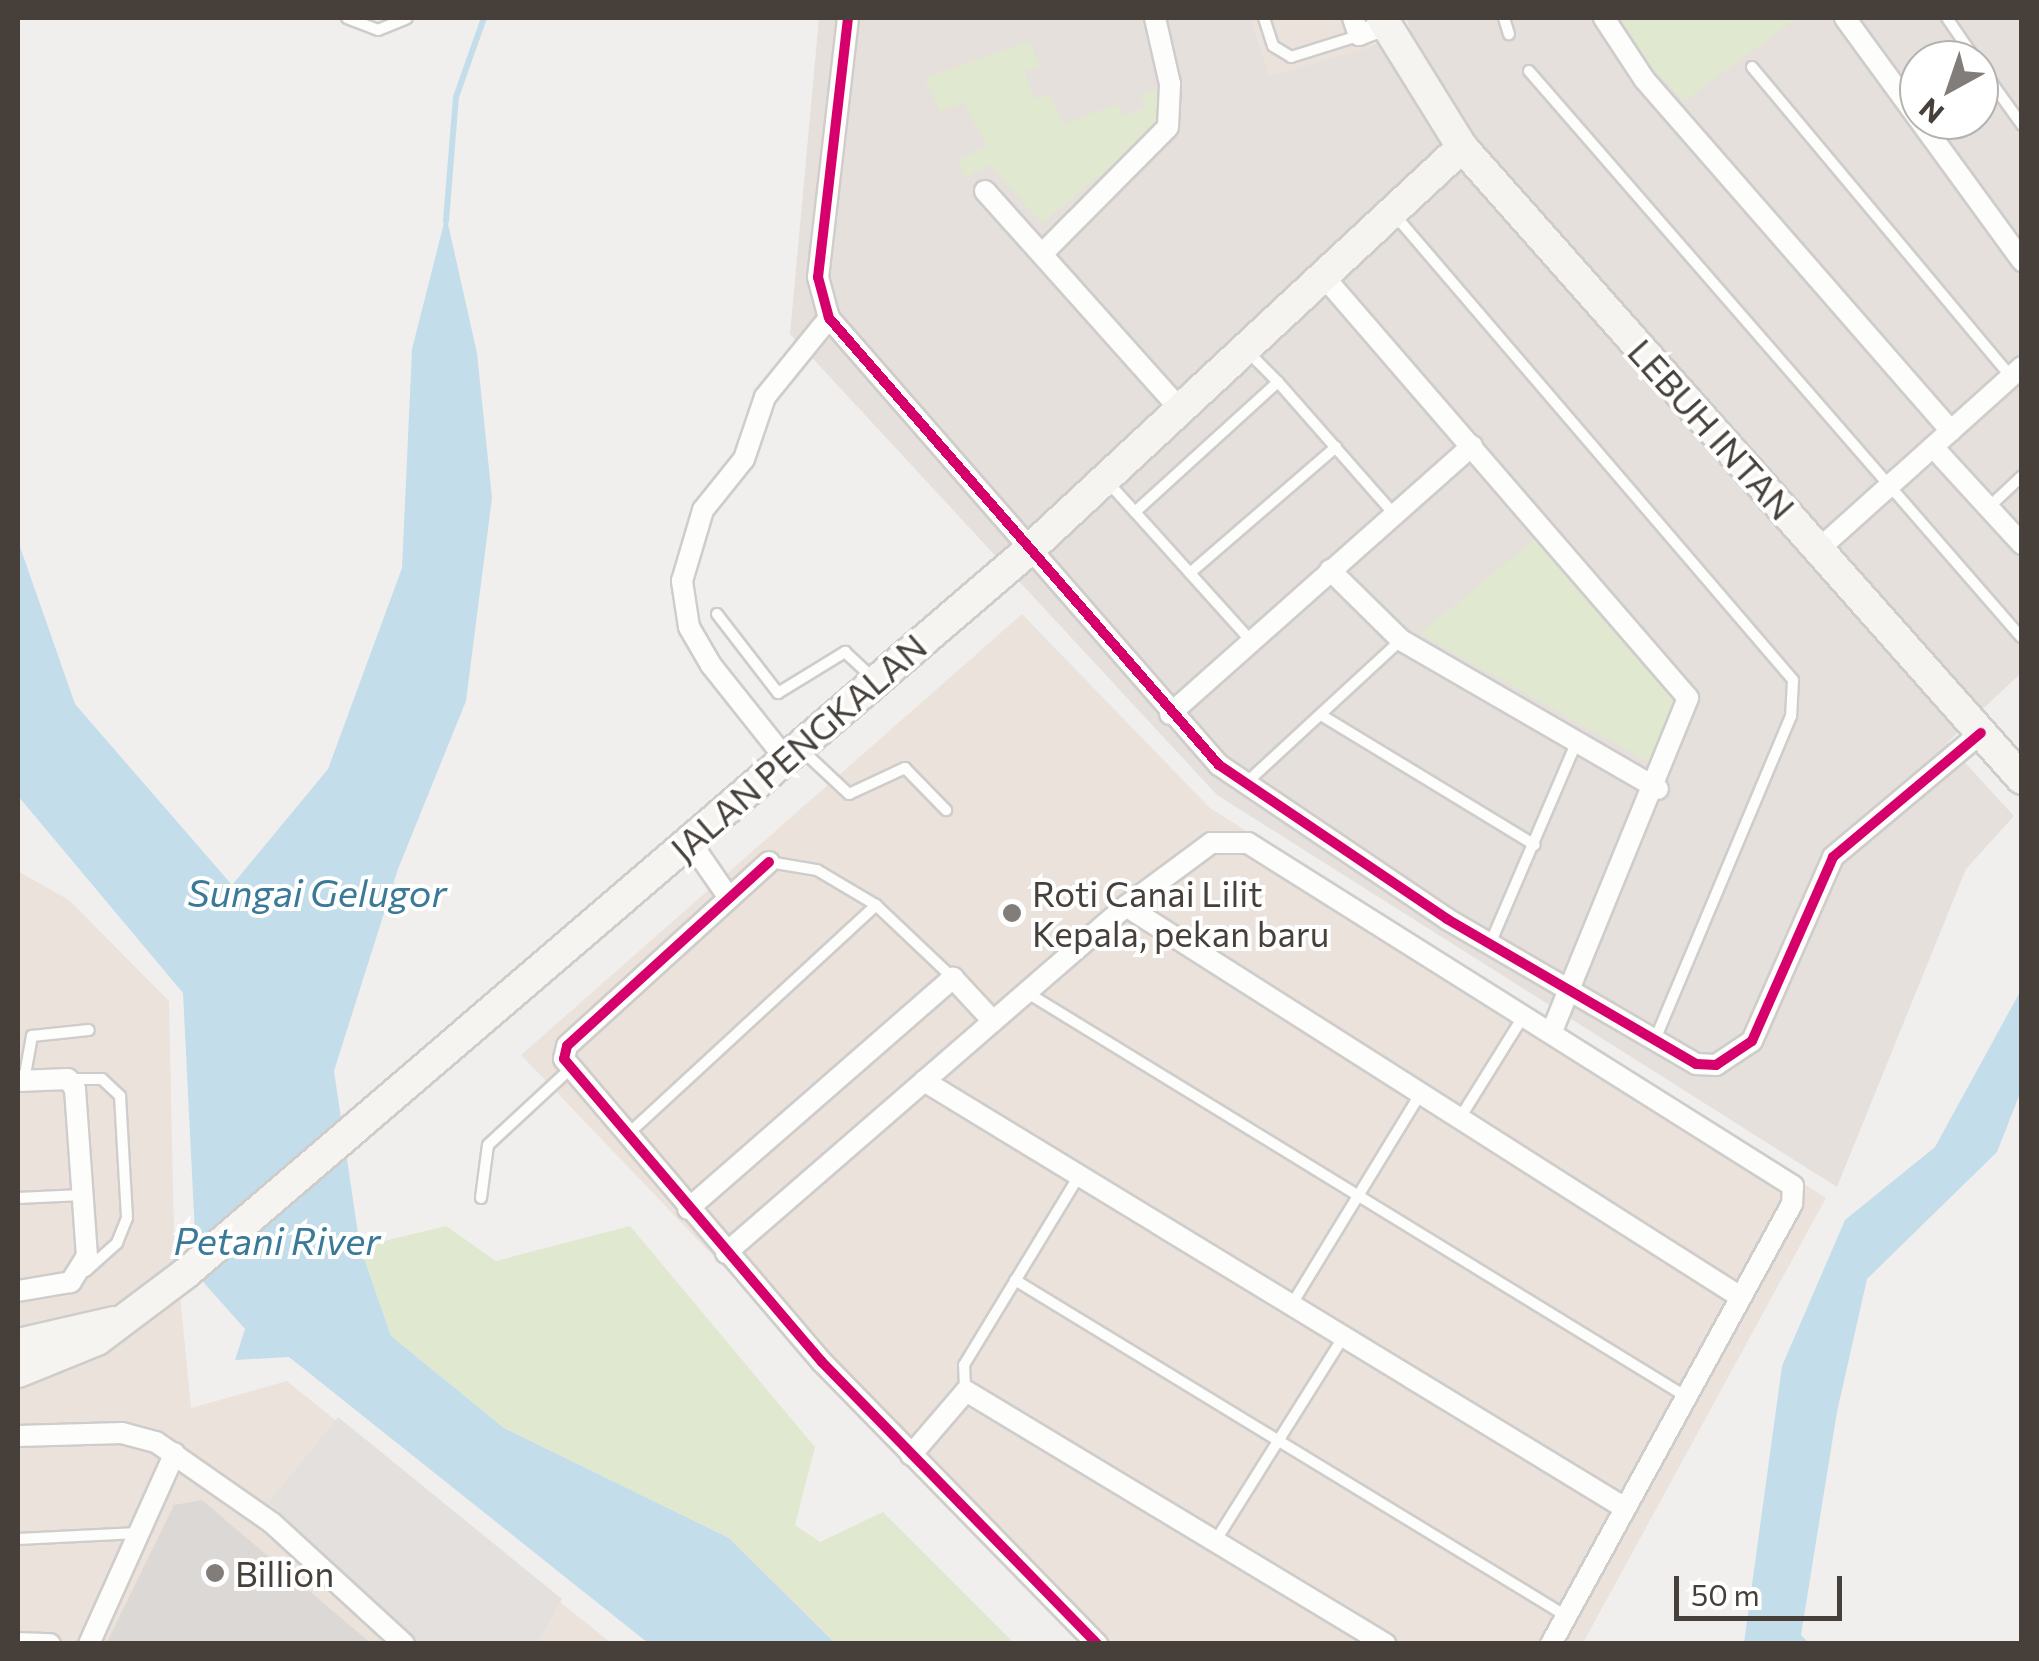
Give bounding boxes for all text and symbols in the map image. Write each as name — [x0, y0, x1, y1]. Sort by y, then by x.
north arrow — [1899, 40, 1999, 140]
text: N — [1912, 92, 1950, 131]
street label: LEBUH INTAN — [1620, 330, 1804, 528]
street label: JALAN PENGKALAN — [662, 625, 934, 869]
water label: Sungai Gelugor — [187, 869, 447, 915]
place label: Roti Canai Lilit Kepala, pekan baru — [1032, 872, 1329, 954]
marker: Roti Canai Lilit Kepala, pekan baru — [1001, 902, 1023, 924]
water label: Petani River — [174, 1217, 380, 1263]
place label: Billion — [235, 1552, 334, 1594]
scale bar — [1679, 1556, 1846, 1618]
marker: Billion — [204, 1562, 226, 1584]
text: 50 m — [1691, 1575, 1760, 1612]

